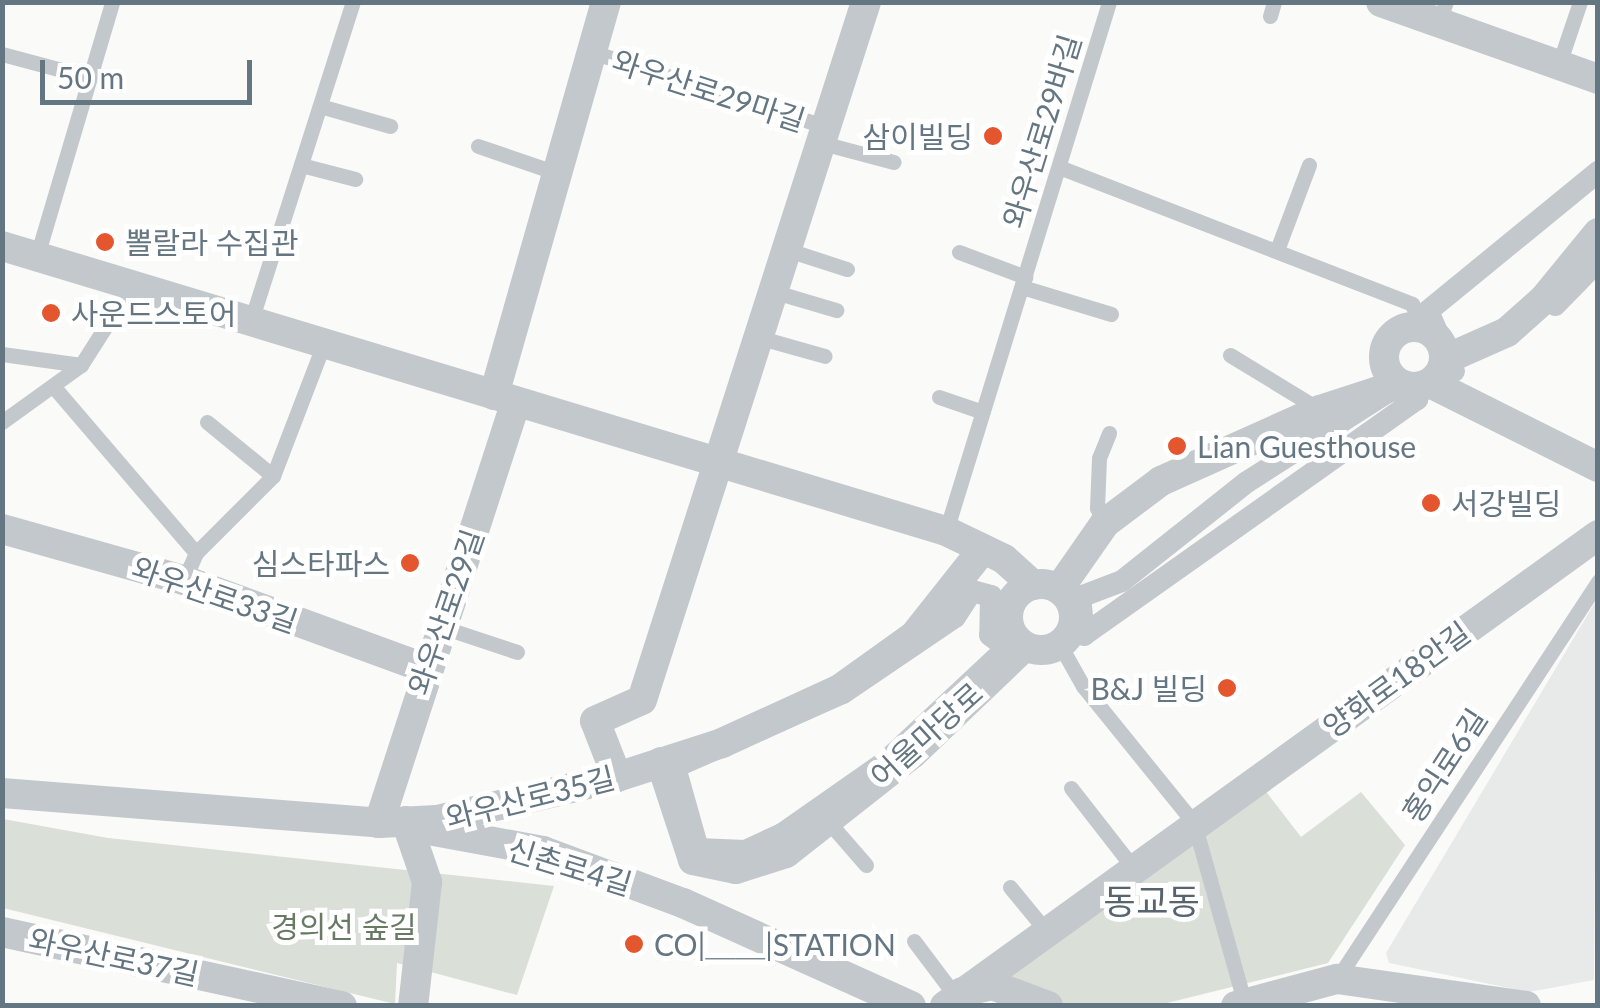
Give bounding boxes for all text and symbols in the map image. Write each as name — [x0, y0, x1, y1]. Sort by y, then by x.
street label: 와우산로29바길 — [994, 30, 1088, 232]
scale bar — [45, 40, 258, 102]
street label: 와우산로29마길 — [608, 42, 810, 138]
text: 50 m — [57, 59, 124, 95]
place label: 삼이빌딩 — [863, 118, 973, 154]
marker: 삼이빌딩 — [982, 125, 1004, 147]
place label: 뽈랄라 수집관 — [125, 224, 298, 260]
marker: 뽈랄라 수집관 — [94, 231, 116, 253]
place label: 사운드스토어 — [71, 295, 237, 331]
marker: 사운드스토어 — [40, 302, 62, 324]
place label: Lian Guesthouse — [1197, 428, 1416, 464]
marker: Lian Guesthouse — [1166, 435, 1188, 457]
place label: 서강빌딩 — [1451, 485, 1561, 521]
marker: 서강빌딩 — [1420, 492, 1442, 514]
street label: 와우산로29길 — [400, 524, 490, 700]
place label: 심스타파스 — [252, 545, 390, 581]
street label: 와우산로33길 — [127, 549, 303, 639]
marker: 심스타파스 — [399, 552, 421, 574]
street label: 양화로18안길 — [1316, 614, 1476, 744]
place label: B&J 빌딩 — [1090, 670, 1207, 706]
street label: 어울마당로 — [863, 674, 989, 794]
marker: B&J 빌딩 — [1216, 677, 1238, 699]
street label: 홍익로6길 — [1394, 702, 1494, 828]
street label: 와우산로35길 — [442, 759, 618, 835]
street label: 신촌로4길 — [504, 830, 636, 902]
district label: 동교동 — [1104, 879, 1200, 921]
park label: 경의선 숲길 — [271, 908, 417, 944]
street label: 와우산로37길 — [26, 920, 202, 992]
place label: CO|＿＿|STATION — [654, 926, 896, 962]
marker: CO|＿＿|STATION — [623, 933, 645, 955]

